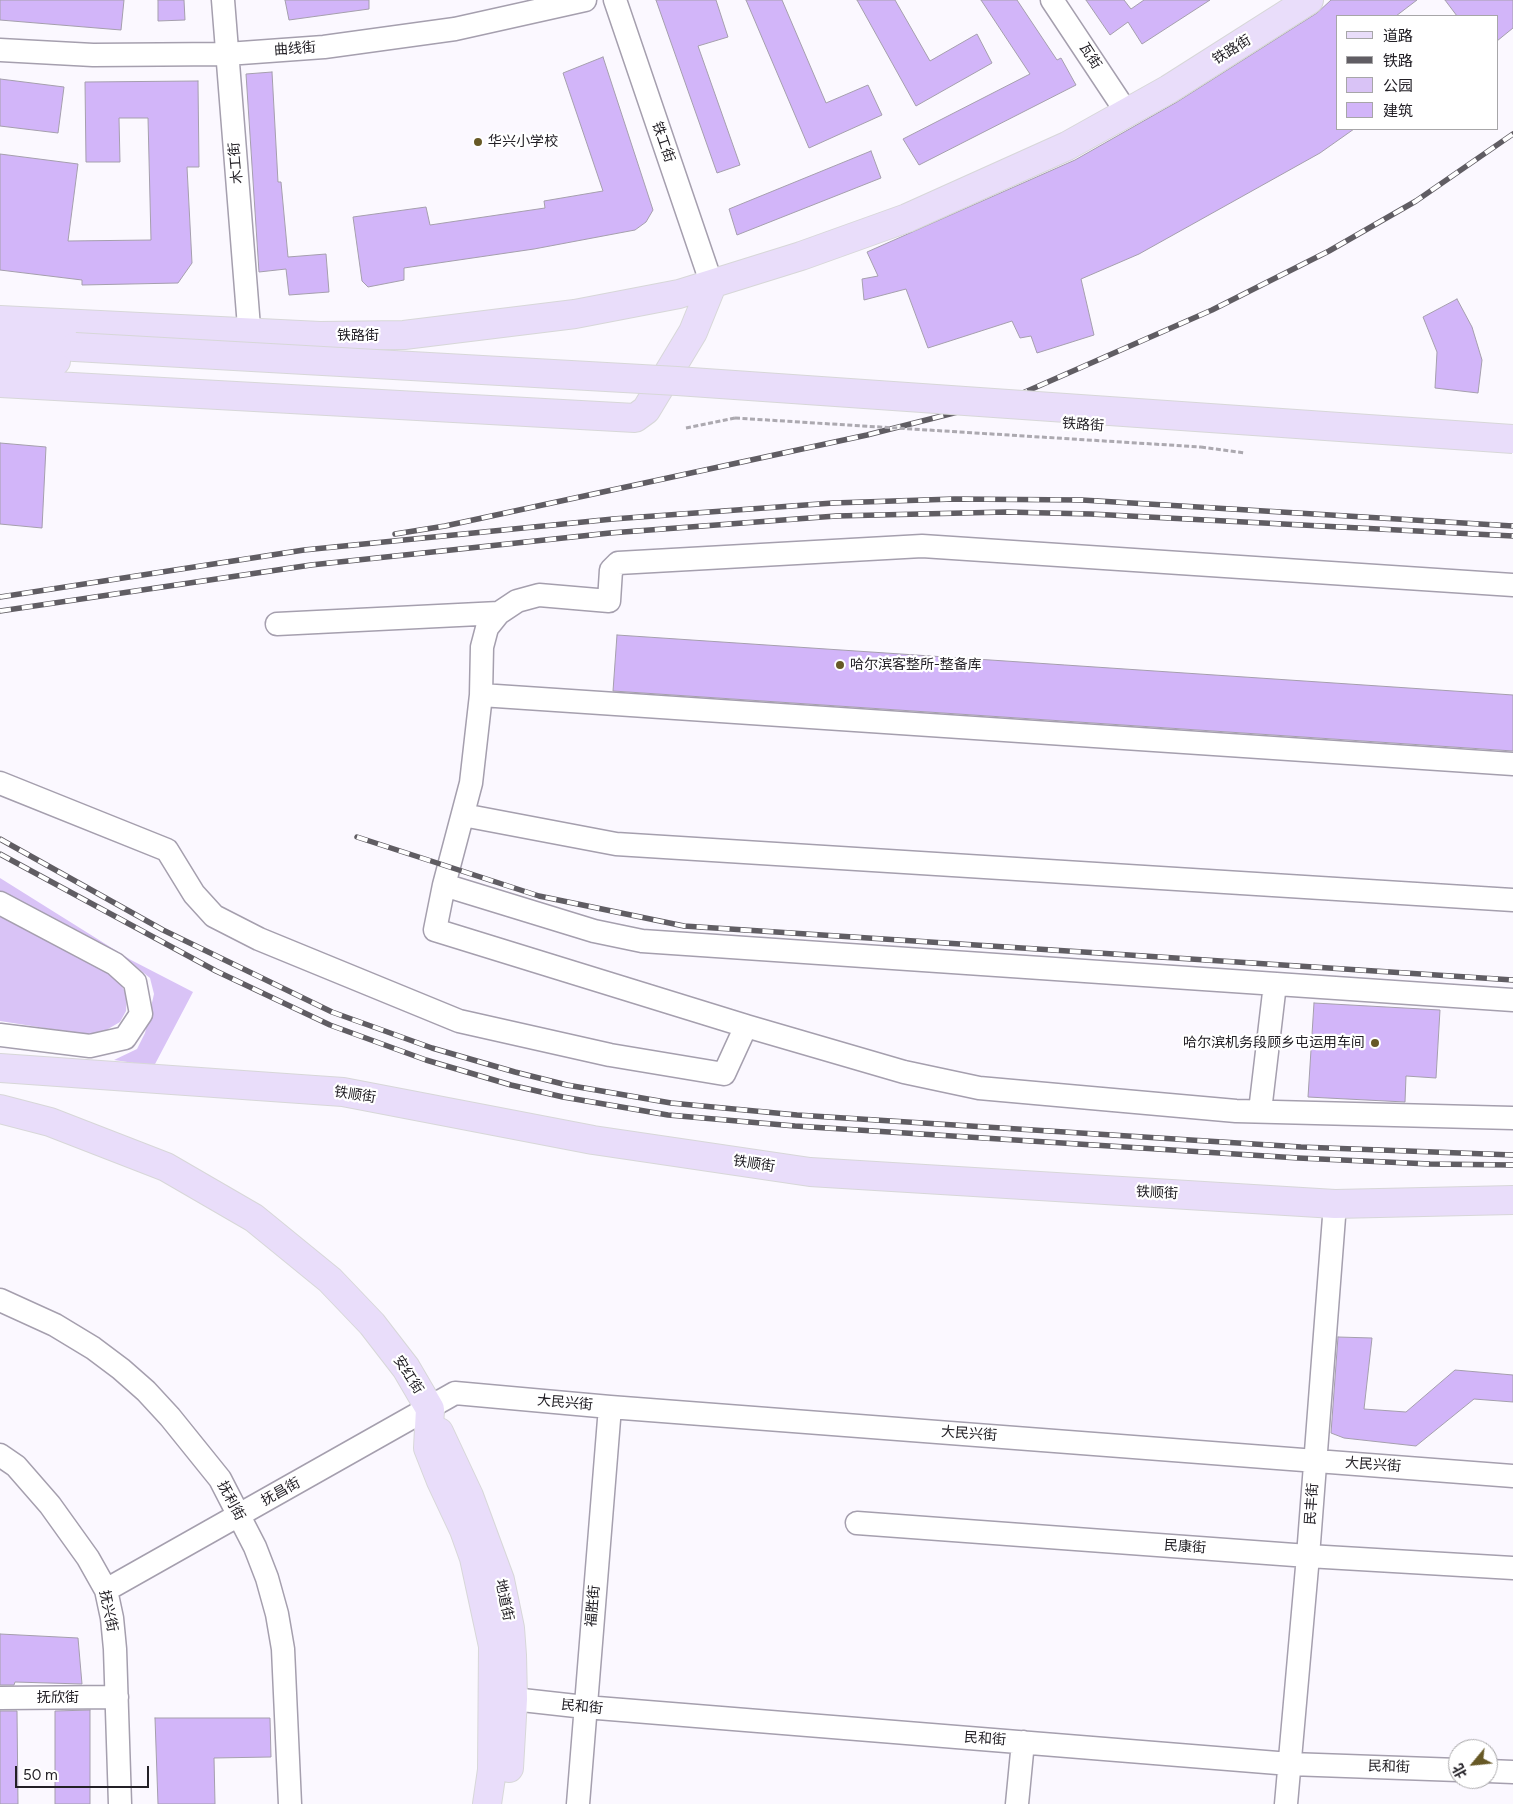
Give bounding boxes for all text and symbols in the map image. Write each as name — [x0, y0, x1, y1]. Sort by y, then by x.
legend — [1336, 15, 1498, 130]
text: 道路 — [1383, 27, 1413, 45]
street label: 铁路街 — [1210, 32, 1254, 68]
street label: 曲线街 — [273, 39, 317, 59]
street label: 瓦街 — [1075, 40, 1105, 72]
text: 铁路 — [1383, 52, 1413, 70]
text: 公园 — [1383, 77, 1413, 95]
text: 建筑 — [1383, 102, 1413, 120]
street label: 铁工街 — [648, 119, 678, 165]
place label: 华兴小学校 — [488, 134, 558, 150]
marker: 华兴小学校 — [472, 136, 484, 148]
street label: 木工街 — [226, 141, 246, 185]
street label: 铁路街 — [337, 328, 379, 344]
street label: 铁路街 — [1061, 415, 1105, 435]
place label: 哈尔滨客整所-整备库 — [850, 657, 982, 673]
marker: 哈尔滨客整所-整备库 — [834, 659, 846, 671]
place label: 哈尔滨机务段顾乡屯运用车间 — [1183, 1035, 1365, 1051]
marker: 哈尔滨机务段顾乡屯运用车间 — [1369, 1037, 1381, 1049]
street label: 铁顺街 — [333, 1083, 377, 1107]
street label: 铁顺街 — [732, 1152, 776, 1176]
street label: 铁顺街 — [1136, 1184, 1178, 1202]
street label: 安红街 — [390, 1353, 426, 1397]
street label: 大民兴街 — [536, 1392, 594, 1414]
street label: 大民兴街 — [940, 1424, 998, 1444]
street label: 大民兴街 — [1344, 1455, 1402, 1475]
street label: 抚昌街 — [259, 1474, 303, 1510]
street label: 抚利街 — [214, 1479, 248, 1523]
street label: 民丰街 — [1302, 1482, 1322, 1526]
street label: 民康街 — [1163, 1537, 1207, 1557]
street label: 地道街 — [491, 1578, 517, 1622]
street label: 福胜街 — [583, 1584, 603, 1628]
street label: 抚兴街 — [95, 1589, 121, 1633]
street label: 抚欣街 — [37, 1690, 79, 1706]
street label: 民和街 — [560, 1696, 604, 1718]
street label: 民和街 — [963, 1729, 1007, 1749]
north arrow — [1448, 1739, 1498, 1789]
scale bar — [18, 1756, 151, 1788]
street label: 民和街 — [1368, 1758, 1410, 1776]
text: 北 — [1449, 1761, 1471, 1781]
text: 50 m — [23, 1766, 58, 1784]

